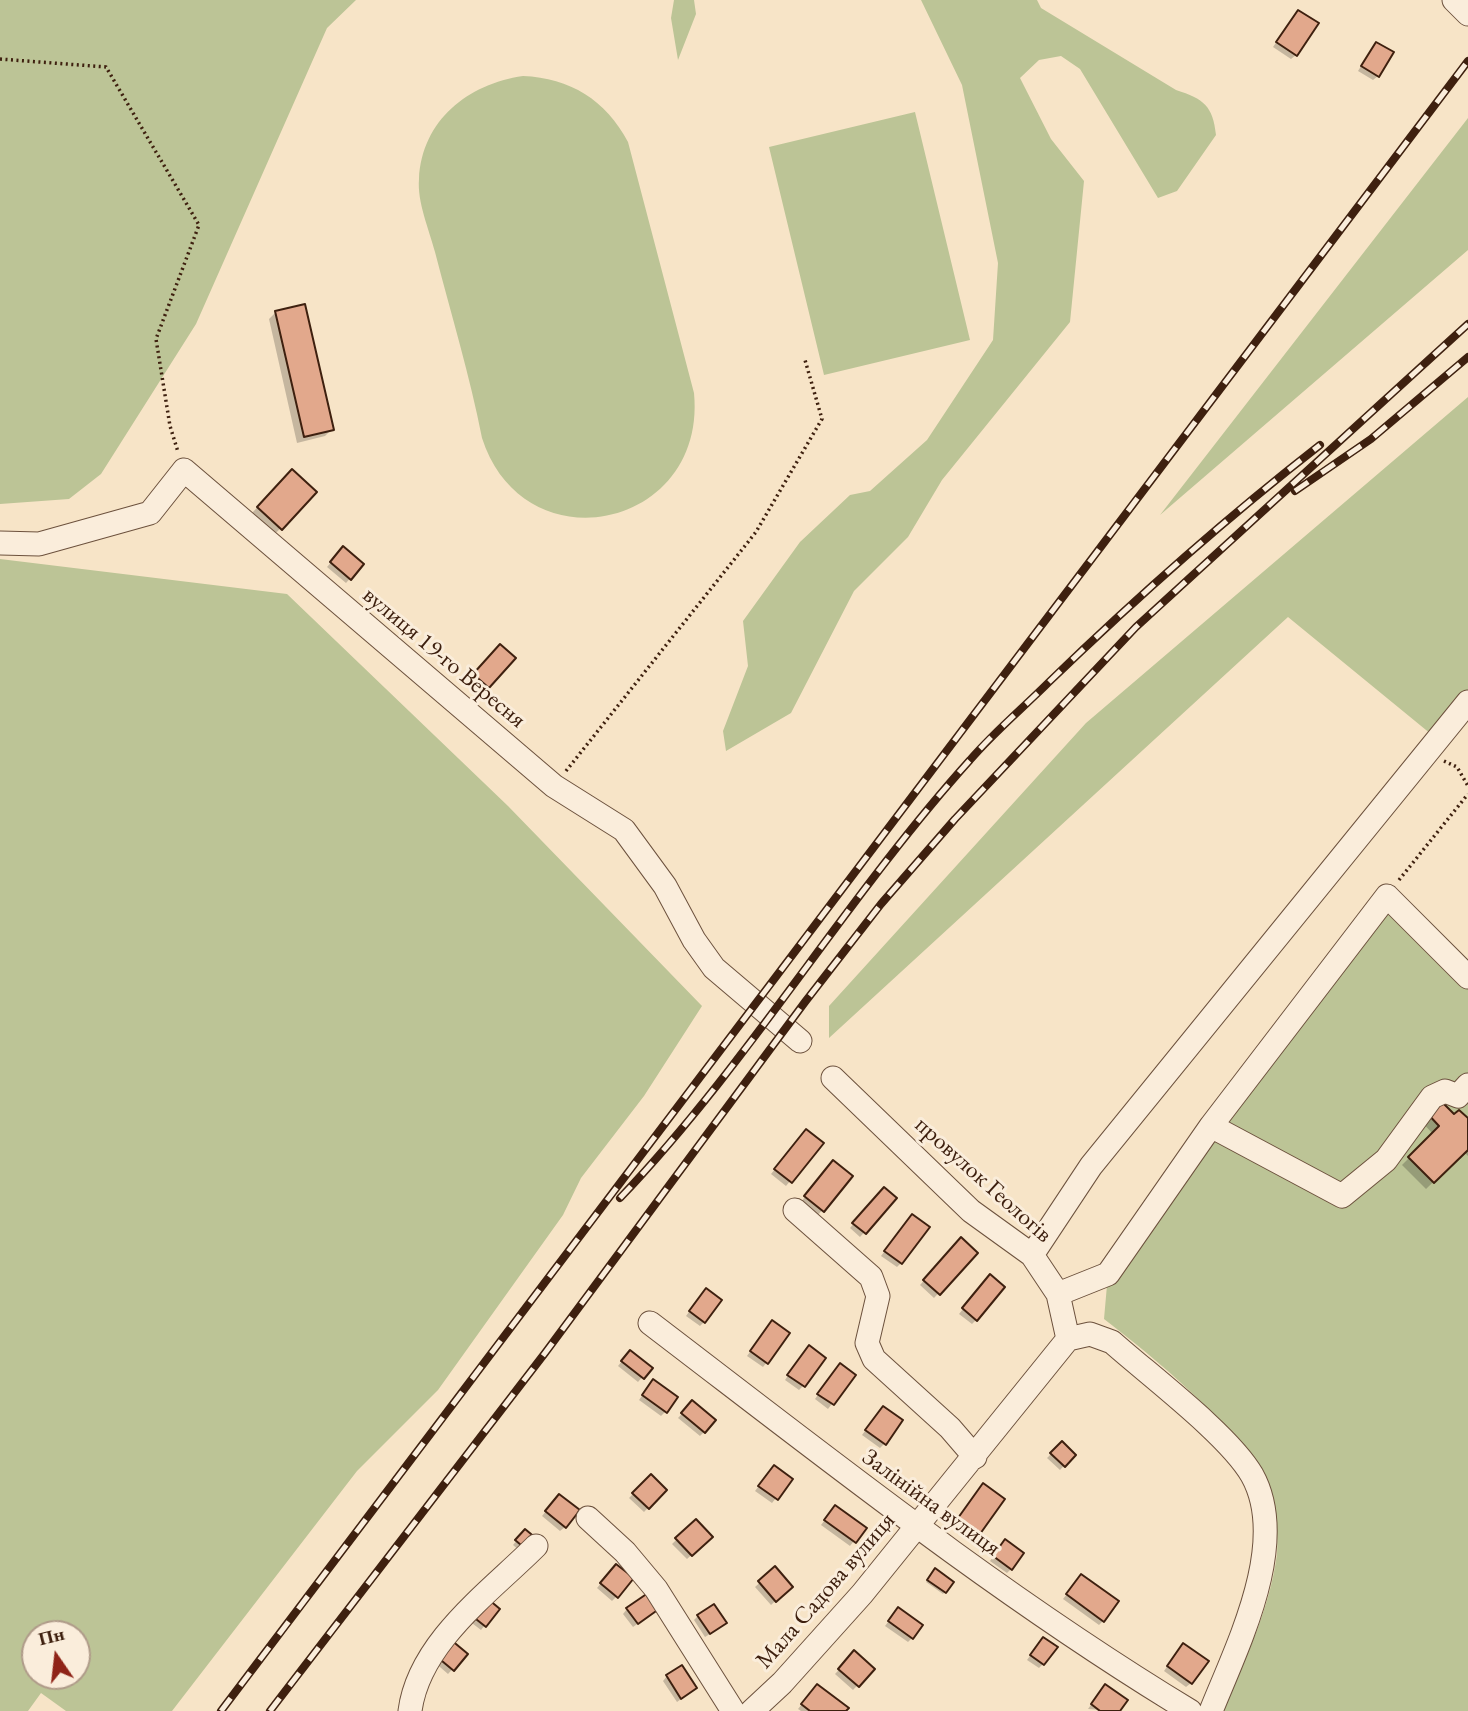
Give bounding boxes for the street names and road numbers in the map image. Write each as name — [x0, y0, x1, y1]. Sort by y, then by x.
street label: вулиця 19-го Вересня — [357, 581, 531, 735]
street label: провулок Геологів — [909, 1111, 1057, 1249]
street label: Залінійна вулиця — [856, 1443, 1006, 1563]
street label: Мала Садова вулиця — [750, 1507, 902, 1675]

